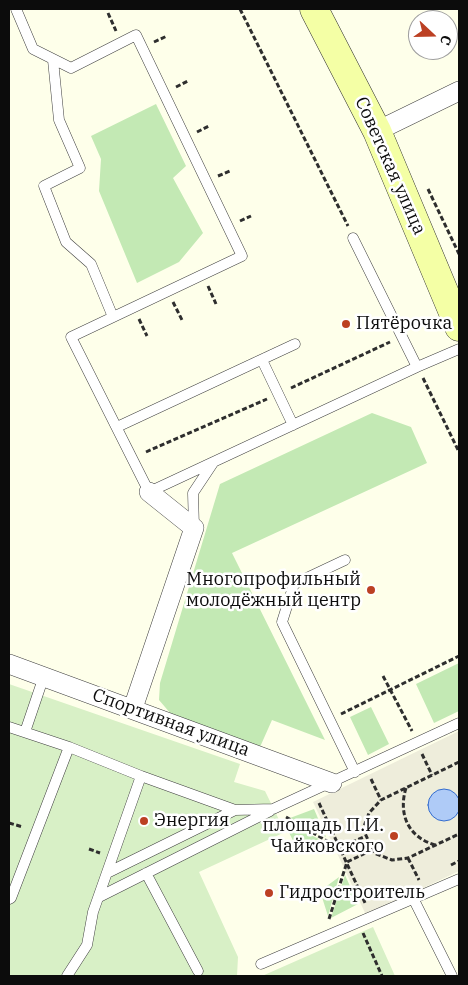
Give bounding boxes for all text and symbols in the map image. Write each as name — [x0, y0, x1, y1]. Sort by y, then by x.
north arrow — [408, 10, 458, 60]
text: С — [436, 32, 456, 48]
street label: Советская улица — [350, 94, 430, 238]
place label: Пятёрочка — [356, 313, 452, 335]
marker: Пятёрочка — [340, 318, 352, 330]
place label: Многопрофильный молодёжный центр — [186, 569, 361, 612]
marker: Многопрофильный молодёжный центр — [365, 584, 377, 596]
street label: Спортивная улица — [89, 685, 253, 761]
place label: Энергия — [154, 810, 229, 832]
marker: Энергия — [138, 815, 150, 827]
place label: площадь П.И. Чайковского — [262, 815, 384, 858]
marker: площадь П.И. Чайковского — [388, 830, 400, 842]
place label: Гидростроитель — [279, 882, 425, 904]
marker: Гидростроитель — [263, 887, 275, 899]

